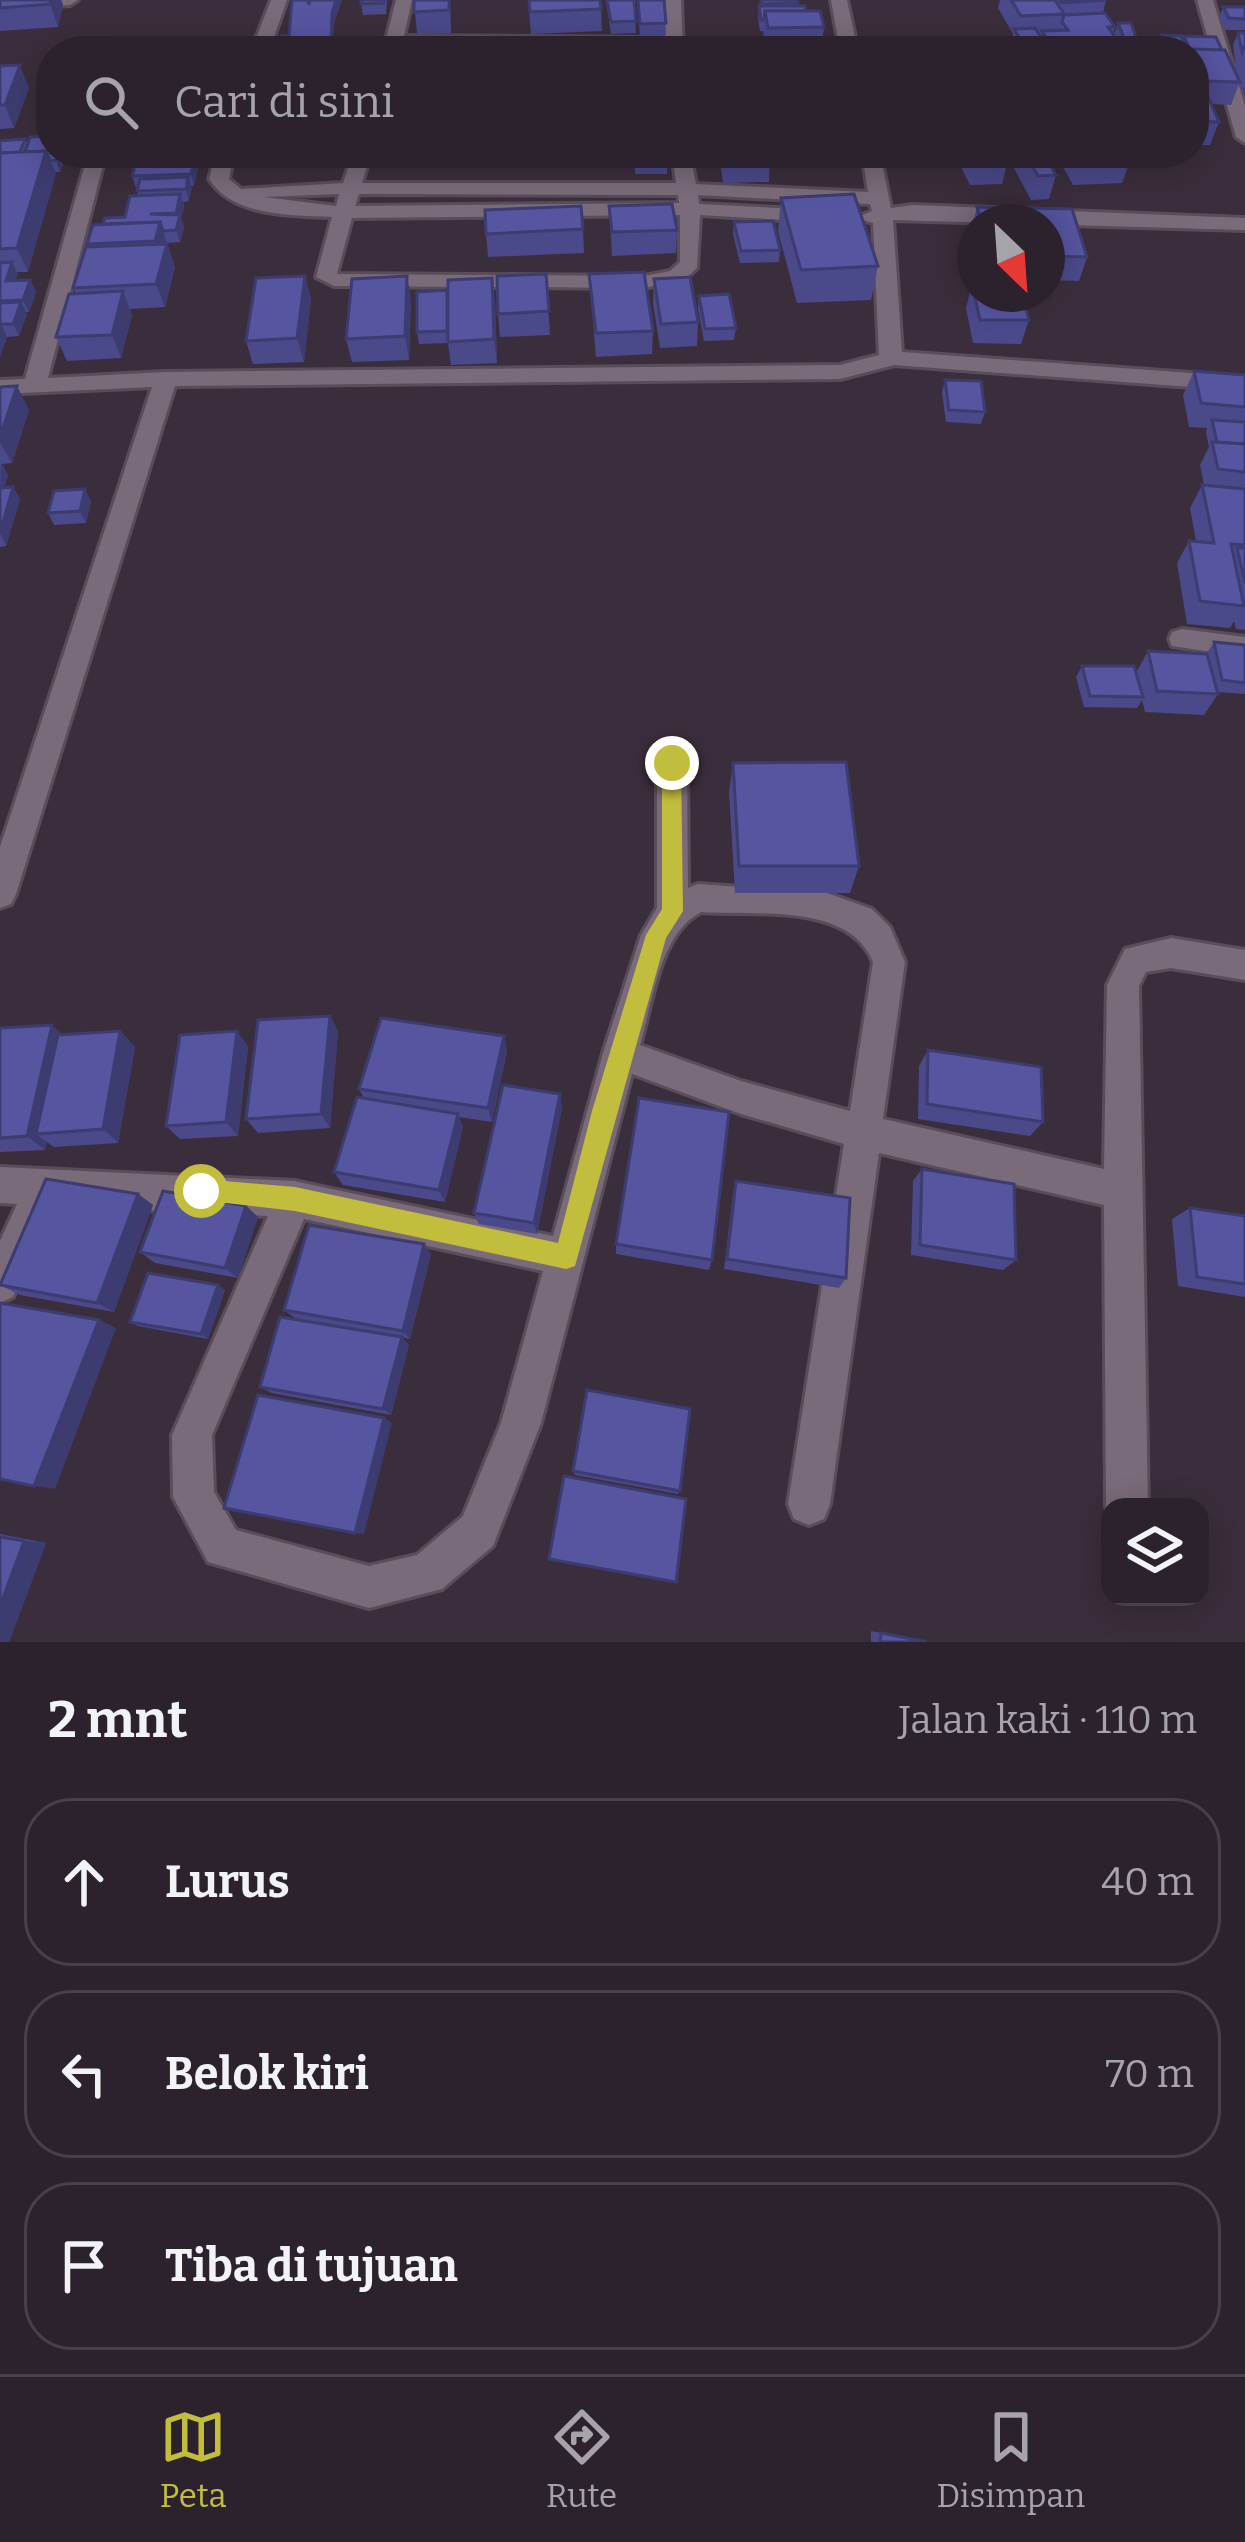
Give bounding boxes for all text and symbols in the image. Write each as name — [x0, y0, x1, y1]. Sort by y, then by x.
search box — [36, 36, 1209, 168]
icon: search — [78, 69, 144, 135]
text: Cari di sini — [174, 75, 394, 129]
north arrow — [957, 204, 1065, 312]
route end — [645, 736, 699, 790]
route start — [174, 1164, 228, 1218]
map controls — [1101, 1498, 1209, 1606]
button: layers — [1101, 1498, 1209, 1606]
text: 2 mnt — [48, 1689, 188, 1751]
text: Jalan kaki · 110 m — [898, 1697, 1197, 1743]
icon: ahead — [51, 1849, 117, 1915]
text: Lurus — [165, 1855, 290, 1909]
text: 40 m — [1101, 1859, 1194, 1905]
icon: left — [51, 2041, 117, 2107]
text: Belok kiri — [165, 2047, 369, 2101]
text: 70 m — [1105, 2051, 1194, 2097]
icon: arrive — [51, 2233, 117, 2299]
text: Tiba di tujuan — [165, 2239, 458, 2293]
tab: Peta — [160, 2404, 227, 2516]
tab: Rute — [546, 2404, 617, 2516]
tab: Disimpan — [937, 2404, 1085, 2516]

